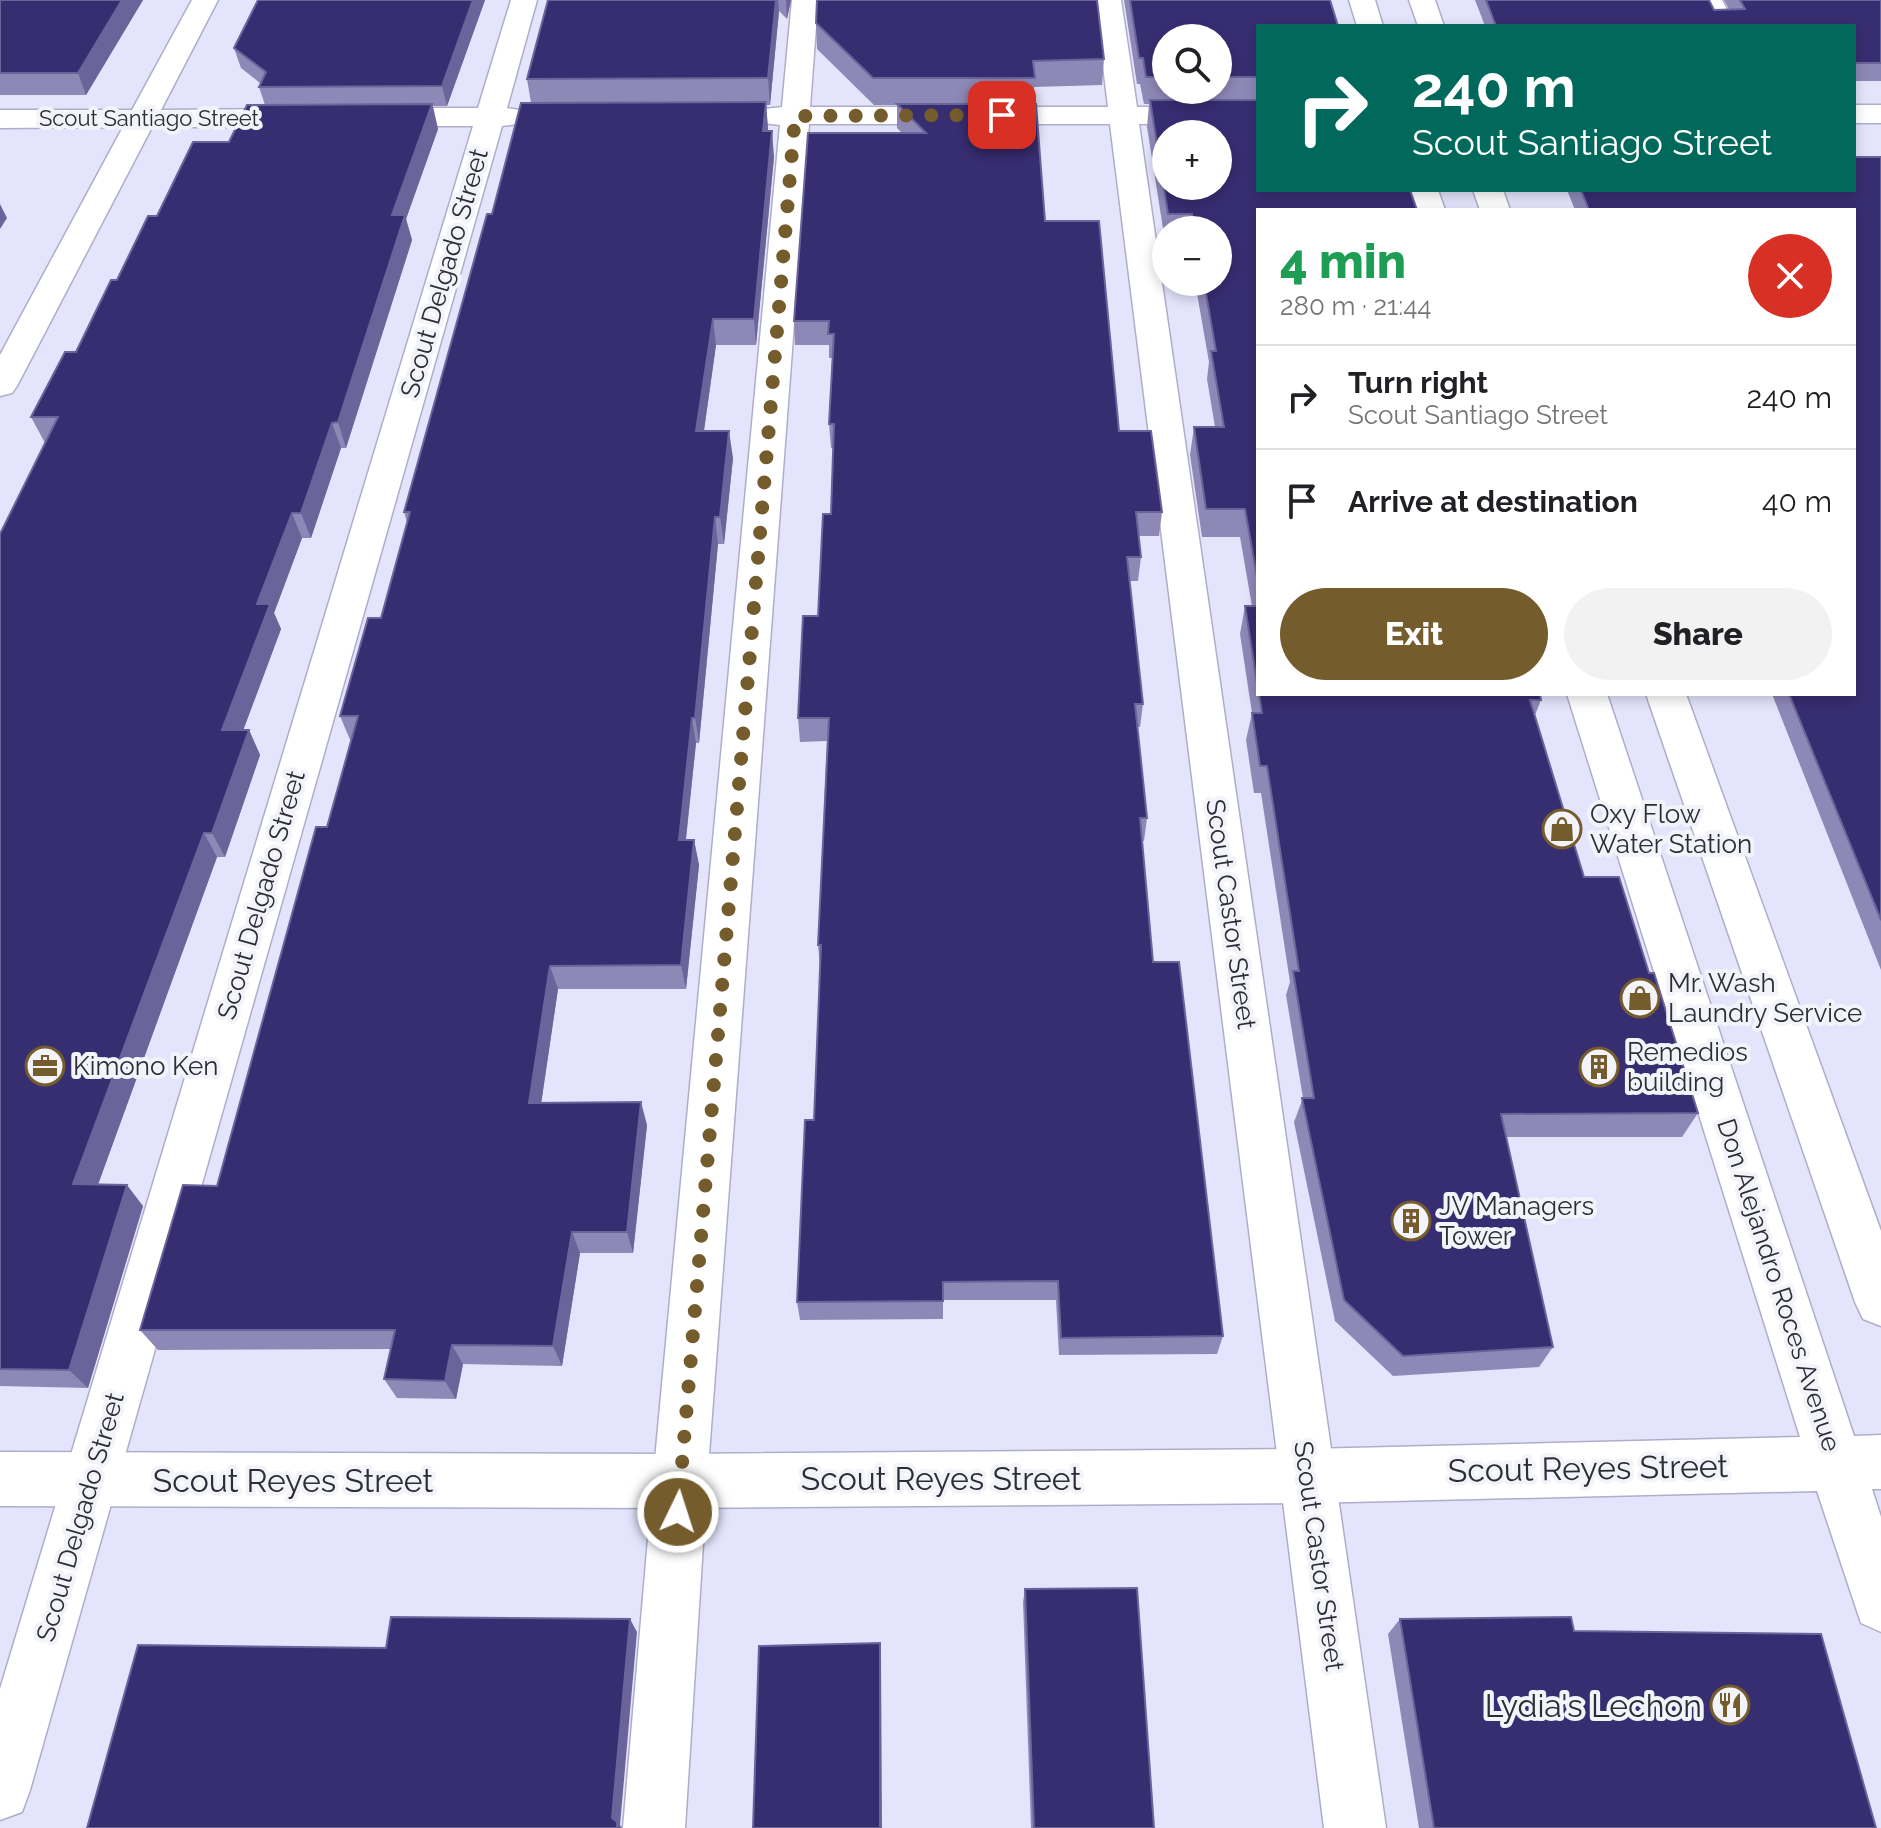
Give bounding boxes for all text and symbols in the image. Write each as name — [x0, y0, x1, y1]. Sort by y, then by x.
map controls — [1152, 24, 1232, 296]
button: search — [1152, 24, 1232, 104]
text: 240 m — [1412, 54, 1576, 120]
icon: right — [1280, 56, 1384, 160]
pin — [968, 81, 1036, 149]
icon: arrive — [980, 93, 1024, 137]
street label: Scout Santiago Street — [39, 105, 260, 131]
button: + — [1152, 120, 1232, 200]
text: Scout Santiago Street — [1412, 121, 1772, 163]
street label: Scout Delgado Street — [394, 145, 494, 401]
button: − — [1152, 216, 1232, 296]
text: 4 min — [1280, 233, 1406, 289]
button: close — [1748, 234, 1832, 318]
text: 280 m · 21:44 — [1280, 291, 1432, 321]
text: Turn right — [1348, 365, 1488, 400]
icon: right — [1280, 375, 1324, 419]
text: 240 m — [1746, 380, 1832, 415]
text: Scout Santiago Street — [1348, 400, 1608, 430]
icon: arrive — [1280, 479, 1324, 523]
text: Arrive at destination — [1348, 484, 1638, 519]
text: 40 m — [1762, 484, 1832, 519]
button: Exit — [1280, 588, 1548, 680]
button: Share — [1564, 588, 1832, 680]
street label: Scout Delgado Street — [211, 767, 311, 1023]
street label: Scout Castor Street — [1200, 797, 1262, 1031]
place label: Oxy Flow Water Station — [1590, 799, 1752, 859]
shop icon: Oxy Flow Water Station — [1541, 808, 1583, 850]
place label: Mr. Wash Laundry Service — [1668, 968, 1862, 1028]
shop icon: Mr. Wash Laundry Service — [1619, 977, 1661, 1019]
place label: Remedios building — [1627, 1037, 1748, 1097]
office icon: Kimono Ken — [24, 1045, 66, 1087]
building icon: Remedios building — [1578, 1046, 1620, 1088]
place label: Kimono Ken — [73, 1051, 218, 1081]
street label: Don Alejandro Roces Avenue — [1711, 1115, 1847, 1455]
place label: JV Managers Tower — [1439, 1191, 1594, 1251]
building icon: JV Managers Tower — [1390, 1200, 1432, 1242]
street label: Scout Delgado Street — [30, 1389, 130, 1645]
street label: Scout Castor Street — [1288, 1439, 1350, 1673]
street label: Scout Reyes Street — [1448, 1447, 1729, 1489]
street label: Scout Reyes Street — [801, 1460, 1081, 1497]
street label: Scout Reyes Street — [153, 1462, 433, 1499]
position arrow — [636, 1470, 720, 1554]
restaurant icon: Lydia's Lechon — [1709, 1684, 1751, 1726]
place label: Lydia's Lechon — [1485, 1687, 1702, 1724]

